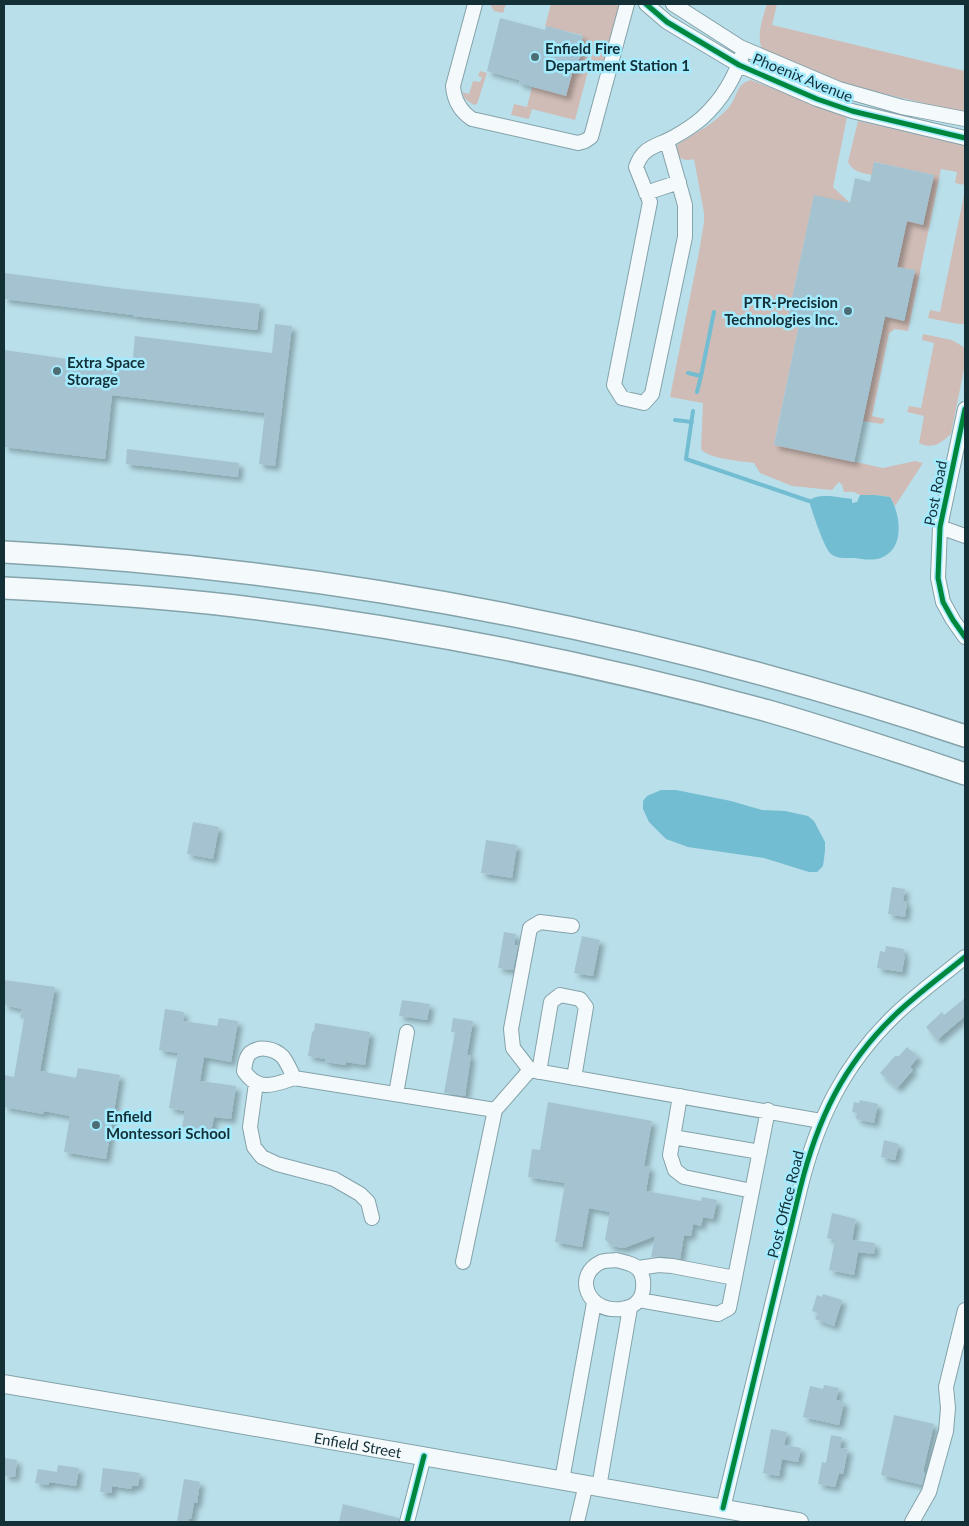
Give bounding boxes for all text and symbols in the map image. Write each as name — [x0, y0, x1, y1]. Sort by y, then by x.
place label: Enfield Fire Department Station 1 — [545, 39, 690, 74]
street label: Phoenix Avenue — [750, 49, 856, 105]
marker: Enfield Fire Department Station 1 — [529, 51, 541, 63]
place label: PTR-Precision Technologies Inc. — [724, 293, 838, 328]
marker: PTR-Precision Technologies Inc. — [842, 305, 854, 317]
place label: Extra Space Storage — [67, 353, 145, 388]
marker: Extra Space Storage — [51, 365, 63, 377]
street label: Post Road — [920, 459, 950, 527]
place label: Enfield Montessori School — [106, 1107, 230, 1142]
marker: Enfield Montessori School — [90, 1119, 102, 1131]
street label: Post Office Road — [763, 1148, 807, 1260]
street label: Enfield Street — [313, 1428, 404, 1461]

